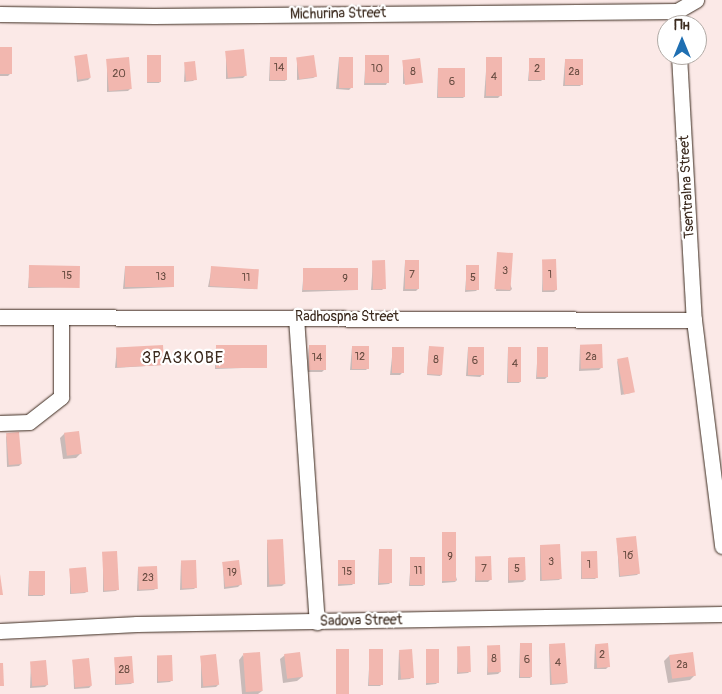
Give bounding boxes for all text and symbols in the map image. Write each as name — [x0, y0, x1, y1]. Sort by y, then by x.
street label: Michurina Street — [290, 5, 386, 23]
north arrow — [657, 15, 707, 65]
text: Пн — [674, 17, 690, 34]
house number: 14 — [274, 61, 284, 75]
house number: 10 — [371, 62, 383, 76]
house number: 2 — [534, 62, 540, 76]
house number: 8 — [410, 65, 416, 79]
house number: 2а — [568, 65, 580, 79]
house number: 20 — [112, 67, 126, 81]
house number: 4 — [491, 70, 497, 84]
house number: 6 — [449, 75, 455, 89]
street label: Tsentralna Street — [676, 135, 698, 239]
house number: 3 — [502, 264, 508, 278]
house number: 7 — [409, 268, 415, 282]
house number: 1 — [548, 268, 552, 282]
house number: 15 — [62, 269, 72, 283]
house number: 13 — [156, 270, 166, 284]
house number: 11 — [242, 271, 250, 285]
house number: 5 — [470, 271, 476, 285]
house number: 9 — [342, 272, 348, 286]
street label: Radhospna Street — [295, 309, 399, 325]
district label: ЗРАЗКОВЕ — [141, 348, 225, 368]
house number: 12 — [355, 350, 365, 364]
house number: 2а — [585, 350, 597, 364]
house number: 14 — [312, 351, 322, 365]
house number: 8 — [433, 353, 439, 367]
house number: 6 — [472, 354, 478, 368]
house number: 4 — [512, 357, 518, 371]
house number: 1б — [623, 549, 633, 563]
house number: 9 — [447, 550, 453, 564]
house number: 3 — [548, 555, 554, 569]
house number: 1 — [587, 558, 591, 572]
house number: 7 — [481, 562, 487, 576]
house number: 5 — [514, 562, 520, 576]
house number: 11 — [414, 564, 422, 578]
house number: 15 — [342, 565, 352, 579]
house number: 19 — [227, 566, 237, 580]
house number: 23 — [142, 571, 154, 585]
street label: Sadova Street — [320, 612, 402, 630]
house number: 2 — [599, 648, 605, 662]
house number: 8 — [491, 652, 497, 666]
house number: 6 — [524, 653, 530, 667]
house number: 4 — [555, 656, 561, 670]
house number: 2а — [676, 658, 688, 672]
house number: 28 — [118, 663, 130, 677]

